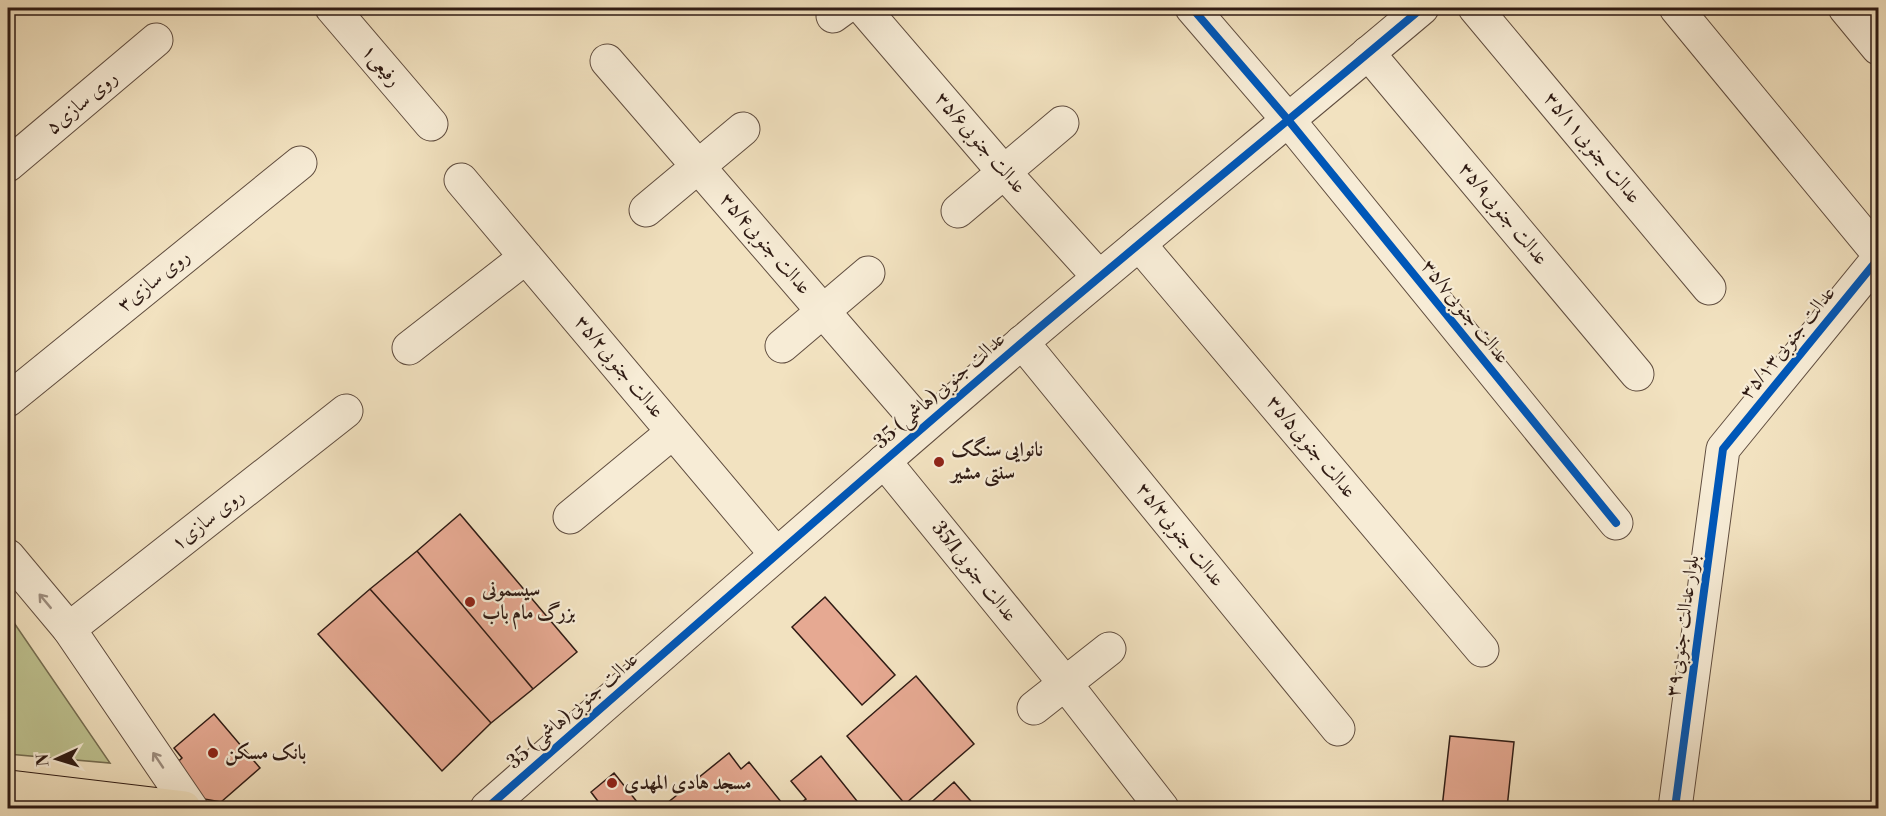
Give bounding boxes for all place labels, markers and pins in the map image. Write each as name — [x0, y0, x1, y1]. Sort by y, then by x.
place label: نانوایی سنگک سنتی مشیر — [949, 436, 1043, 487]
marker: نانوایی سنگک سنتی مشیر — [932, 455, 946, 469]
place label: سیسمونی بزرگ مام باب — [481, 578, 576, 630]
marker: سیسمونی بزرگ مام باب — [463, 595, 477, 609]
place label: بانک مسکن — [225, 741, 306, 766]
marker: بانک مسکن — [206, 746, 220, 760]
place label: مسجد هادی المهدی — [624, 771, 751, 796]
marker: مسجد هادی المهدی — [605, 776, 619, 790]

